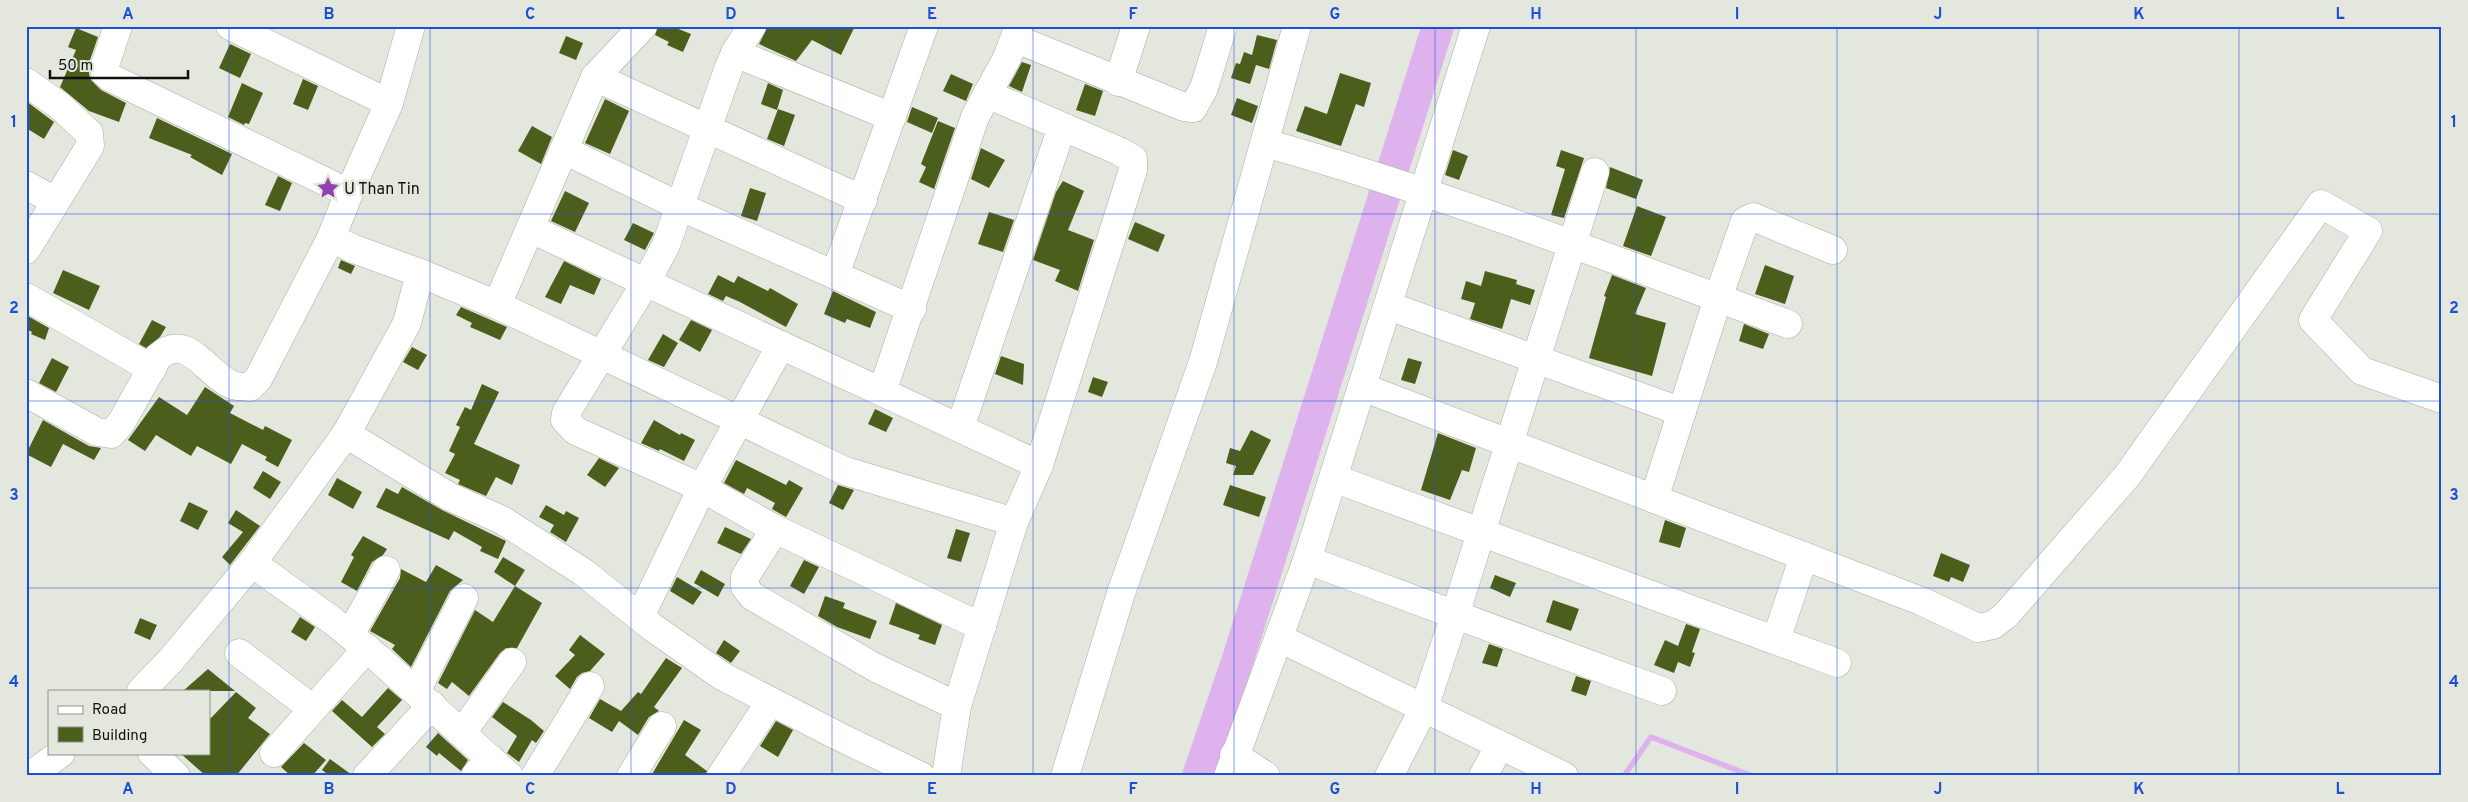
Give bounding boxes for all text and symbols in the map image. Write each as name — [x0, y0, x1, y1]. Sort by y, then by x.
text: A — [122, 5, 134, 25]
text: B — [323, 5, 335, 25]
text: C — [525, 5, 535, 25]
text: D — [725, 5, 737, 25]
text: E — [927, 5, 937, 25]
text: F — [1128, 5, 1138, 25]
text: G — [1330, 5, 1340, 25]
text: H — [1530, 5, 1542, 25]
text: I — [1735, 5, 1739, 25]
text: J — [1934, 5, 1942, 25]
text: K — [2133, 5, 2145, 25]
text: L — [2335, 5, 2345, 25]
scale bar — [50, 48, 188, 80]
text: 50 m — [58, 57, 93, 76]
text: 1 — [11, 113, 17, 133]
text: 1 — [2451, 113, 2457, 133]
place icon: U Than Tin — [315, 175, 341, 201]
place label: U Than Tin — [344, 180, 420, 200]
text: 2 — [9, 299, 19, 319]
text: 2 — [2449, 299, 2459, 319]
text: 3 — [9, 486, 19, 506]
text: 3 — [2449, 486, 2459, 506]
text: 4 — [9, 673, 19, 693]
text: 4 — [2449, 673, 2459, 693]
legend — [48, 690, 210, 754]
text: Road — [92, 701, 127, 720]
text: Building — [92, 727, 147, 746]
text: A — [122, 780, 134, 800]
text: B — [323, 780, 335, 800]
text: C — [525, 780, 535, 800]
text: D — [725, 780, 737, 800]
text: E — [927, 780, 937, 800]
text: F — [1128, 780, 1138, 800]
text: G — [1330, 780, 1340, 800]
text: H — [1530, 780, 1542, 800]
text: I — [1735, 780, 1739, 800]
text: J — [1934, 780, 1942, 800]
text: K — [2133, 780, 2145, 800]
text: L — [2335, 780, 2345, 800]

